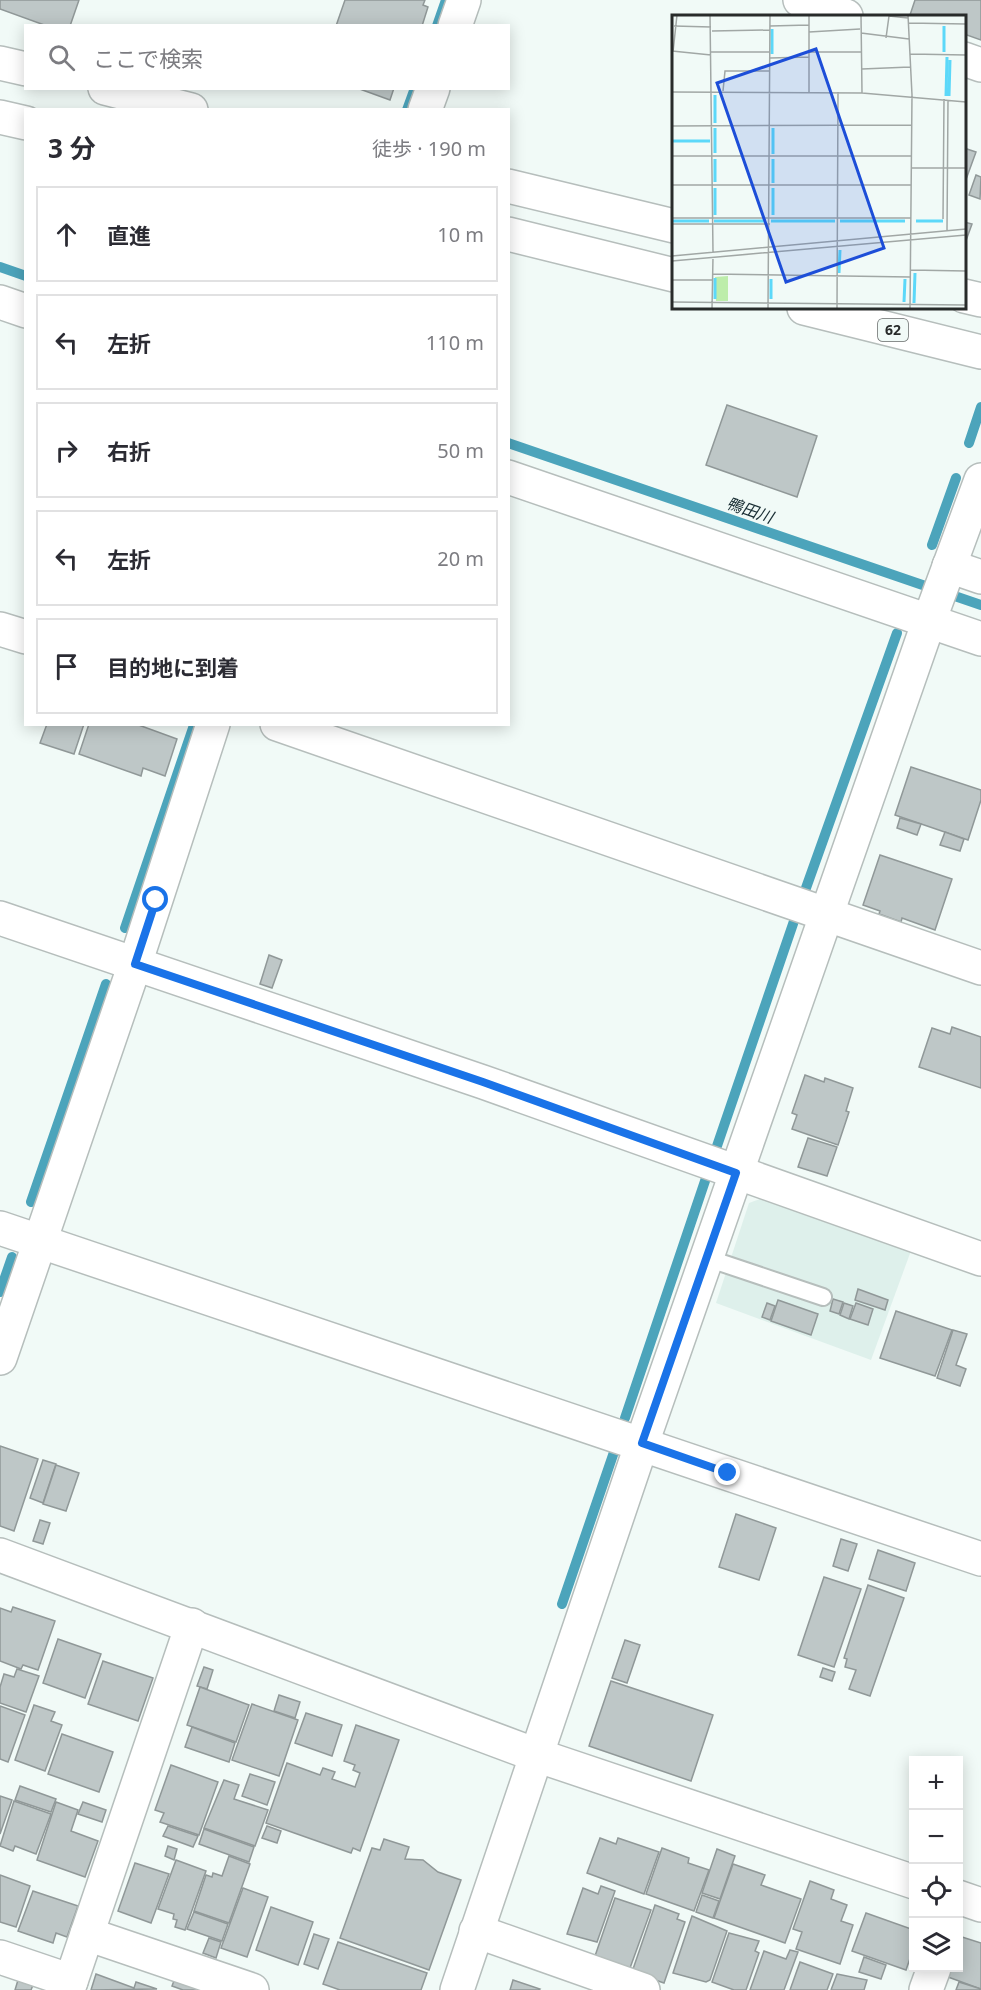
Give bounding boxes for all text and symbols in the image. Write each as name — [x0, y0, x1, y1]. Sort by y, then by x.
inset map — [672, 15, 966, 309]
search box — [24, 24, 510, 90]
icon: search — [45, 41, 78, 74]
text: ここで検索 — [93, 43, 203, 73]
text: 3 分 — [48, 130, 96, 166]
text: 徒歩 · 190 m — [372, 135, 486, 162]
icon: ahead — [50, 218, 83, 251]
text: 直進 — [107, 220, 151, 250]
text: 10 m — [437, 221, 484, 248]
road number: 62 — [878, 319, 908, 341]
icon: left — [50, 326, 83, 359]
text: 左折 — [107, 328, 151, 358]
text: 110 m — [426, 329, 484, 356]
icon: right — [50, 434, 83, 467]
text: 右折 — [107, 436, 151, 466]
text: 50 m — [437, 437, 484, 464]
water label: 鴨田川 — [724, 492, 778, 529]
icon: left — [50, 542, 83, 575]
text: 左折 — [107, 544, 151, 574]
text: 20 m — [437, 545, 484, 572]
icon: arrive — [50, 650, 83, 683]
text: 目的地に到着 — [107, 652, 239, 682]
route start — [142, 886, 168, 912]
route end — [714, 1459, 740, 1485]
map controls — [909, 1756, 963, 1972]
button: + — [909, 1756, 963, 1810]
button: − — [909, 1810, 963, 1864]
button: locate — [909, 1864, 963, 1918]
button: layers — [909, 1918, 963, 1972]

